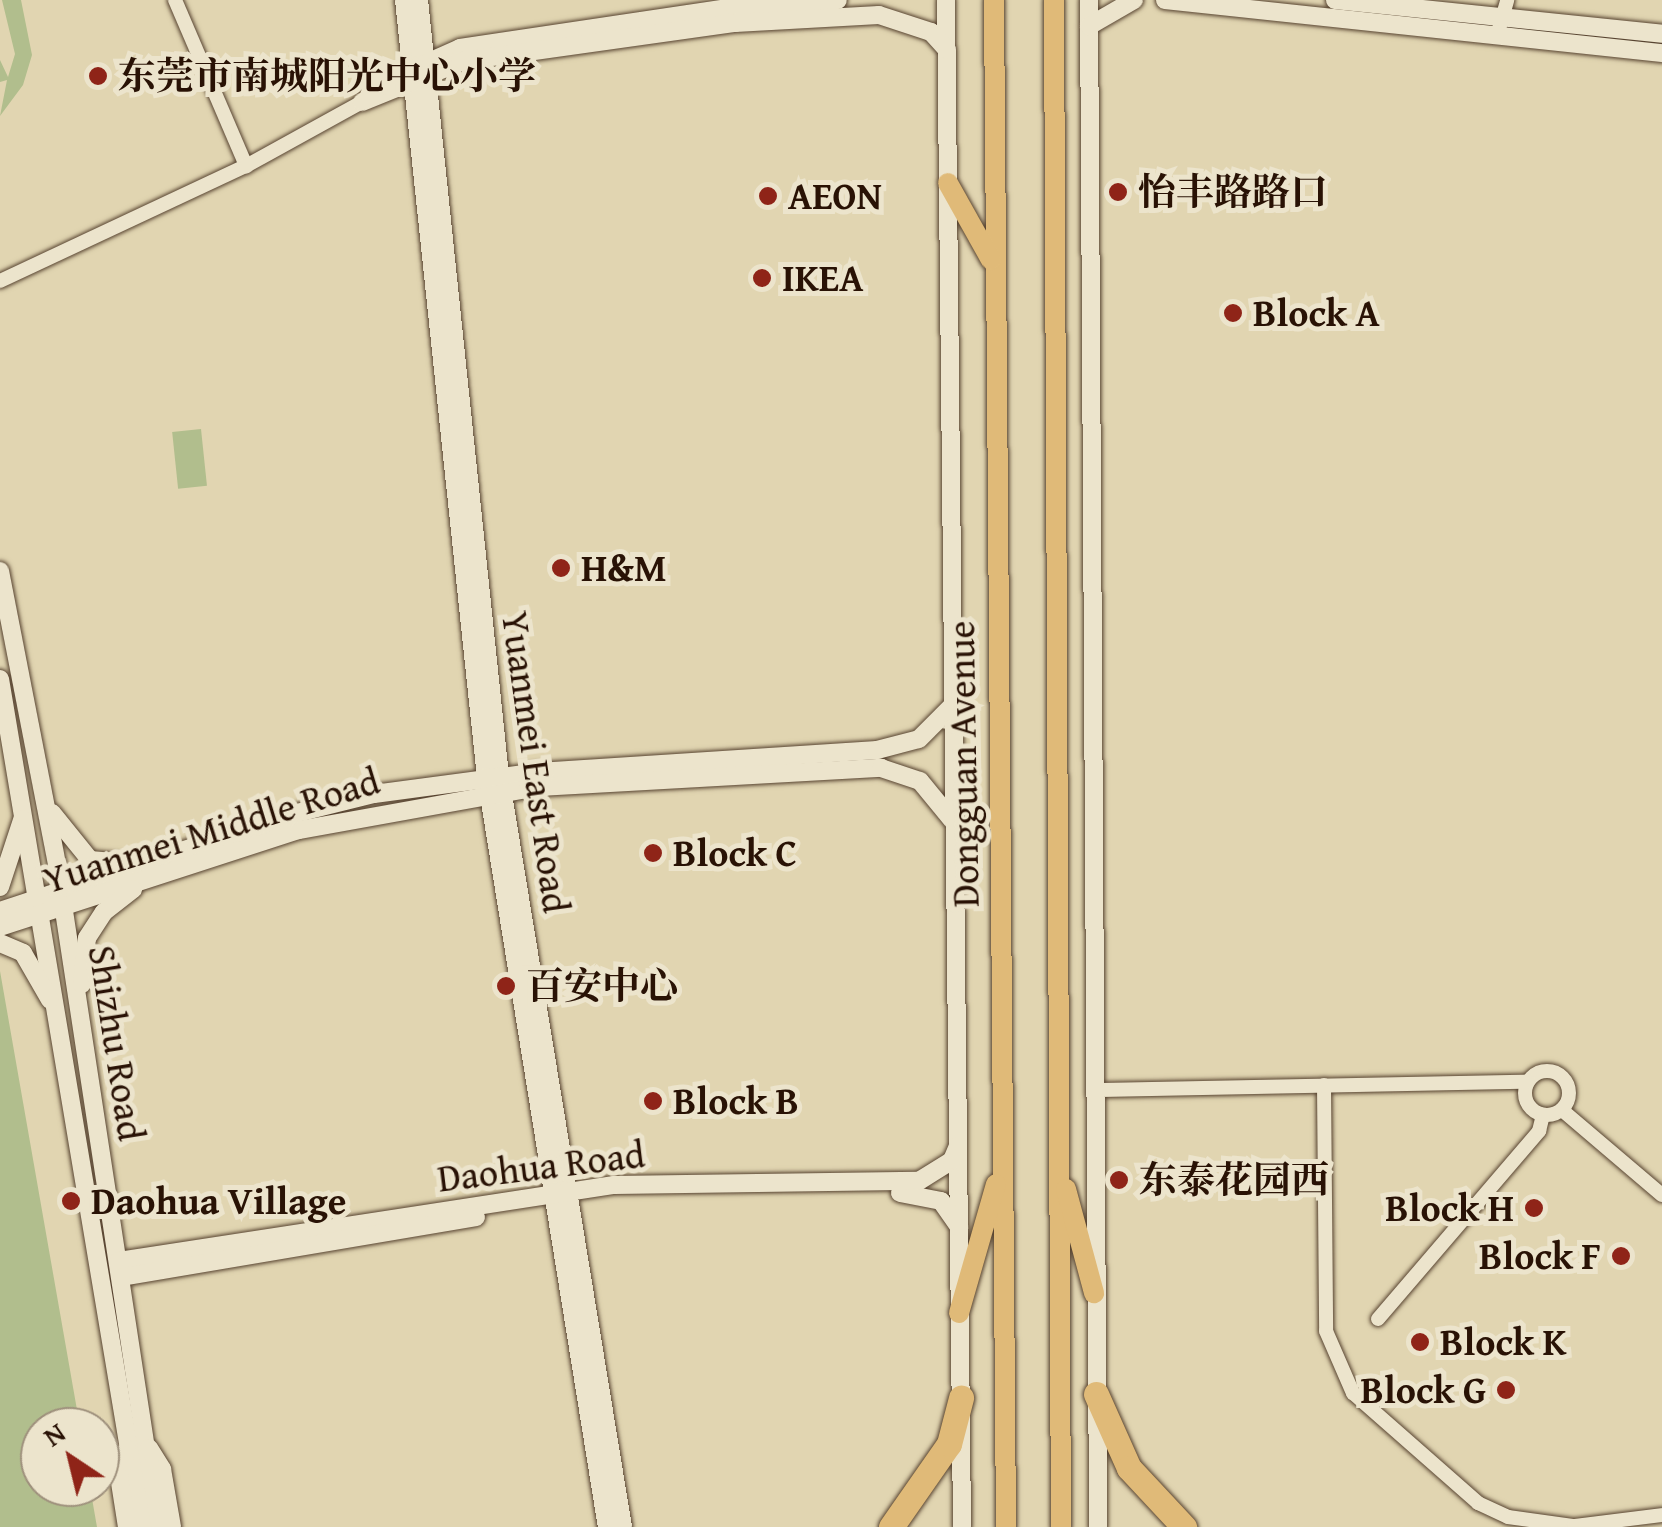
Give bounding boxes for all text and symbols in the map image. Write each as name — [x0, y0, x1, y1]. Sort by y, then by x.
place label: 东莞市南城阳光中心小学 — [118, 53, 536, 99]
marker: 东莞市南城阳光中心小学 — [87, 65, 109, 87]
place label: 怡丰路路口 — [1138, 169, 1328, 215]
place label: AEON — [788, 173, 882, 219]
marker: 怡丰路路口 — [1107, 181, 1129, 203]
marker: AEON — [757, 185, 779, 207]
place label: IKEA — [782, 255, 863, 301]
marker: IKEA — [751, 267, 773, 289]
place label: Block A — [1253, 290, 1380, 336]
marker: Block A — [1222, 302, 1244, 324]
place label: H&M — [581, 545, 667, 591]
marker: H&M — [550, 557, 572, 579]
street label: Yuanmei East Road — [492, 608, 580, 916]
street label: Dongguan Avenue — [938, 620, 988, 908]
street label: Yuanmei Middle Road — [37, 757, 385, 903]
place label: Block C — [673, 830, 797, 876]
marker: Block C — [642, 842, 664, 864]
street label: Shizhu Road — [79, 942, 155, 1144]
place label: 百安中心 — [526, 963, 678, 1009]
marker: 百安中心 — [495, 975, 517, 997]
place label: Block B — [673, 1078, 799, 1124]
marker: Block B — [642, 1090, 664, 1112]
street label: Daohua Road — [435, 1131, 647, 1201]
place label: 东泰花园西 — [1139, 1157, 1329, 1203]
marker: 东泰花园西 — [1108, 1169, 1130, 1191]
place label: Daohua Village — [91, 1178, 347, 1224]
place label: Block H — [1385, 1185, 1514, 1231]
marker: Daohua Village — [60, 1190, 82, 1212]
marker: Block H — [1523, 1197, 1545, 1219]
place label: Block F — [1479, 1233, 1601, 1279]
marker: Block F — [1610, 1245, 1632, 1267]
place label: Block K — [1440, 1319, 1566, 1365]
marker: Block K — [1409, 1331, 1431, 1353]
place label: Block G — [1360, 1367, 1486, 1413]
marker: Block G — [1495, 1379, 1517, 1401]
north arrow — [20, 1407, 120, 1507]
text: N — [34, 1411, 73, 1456]

